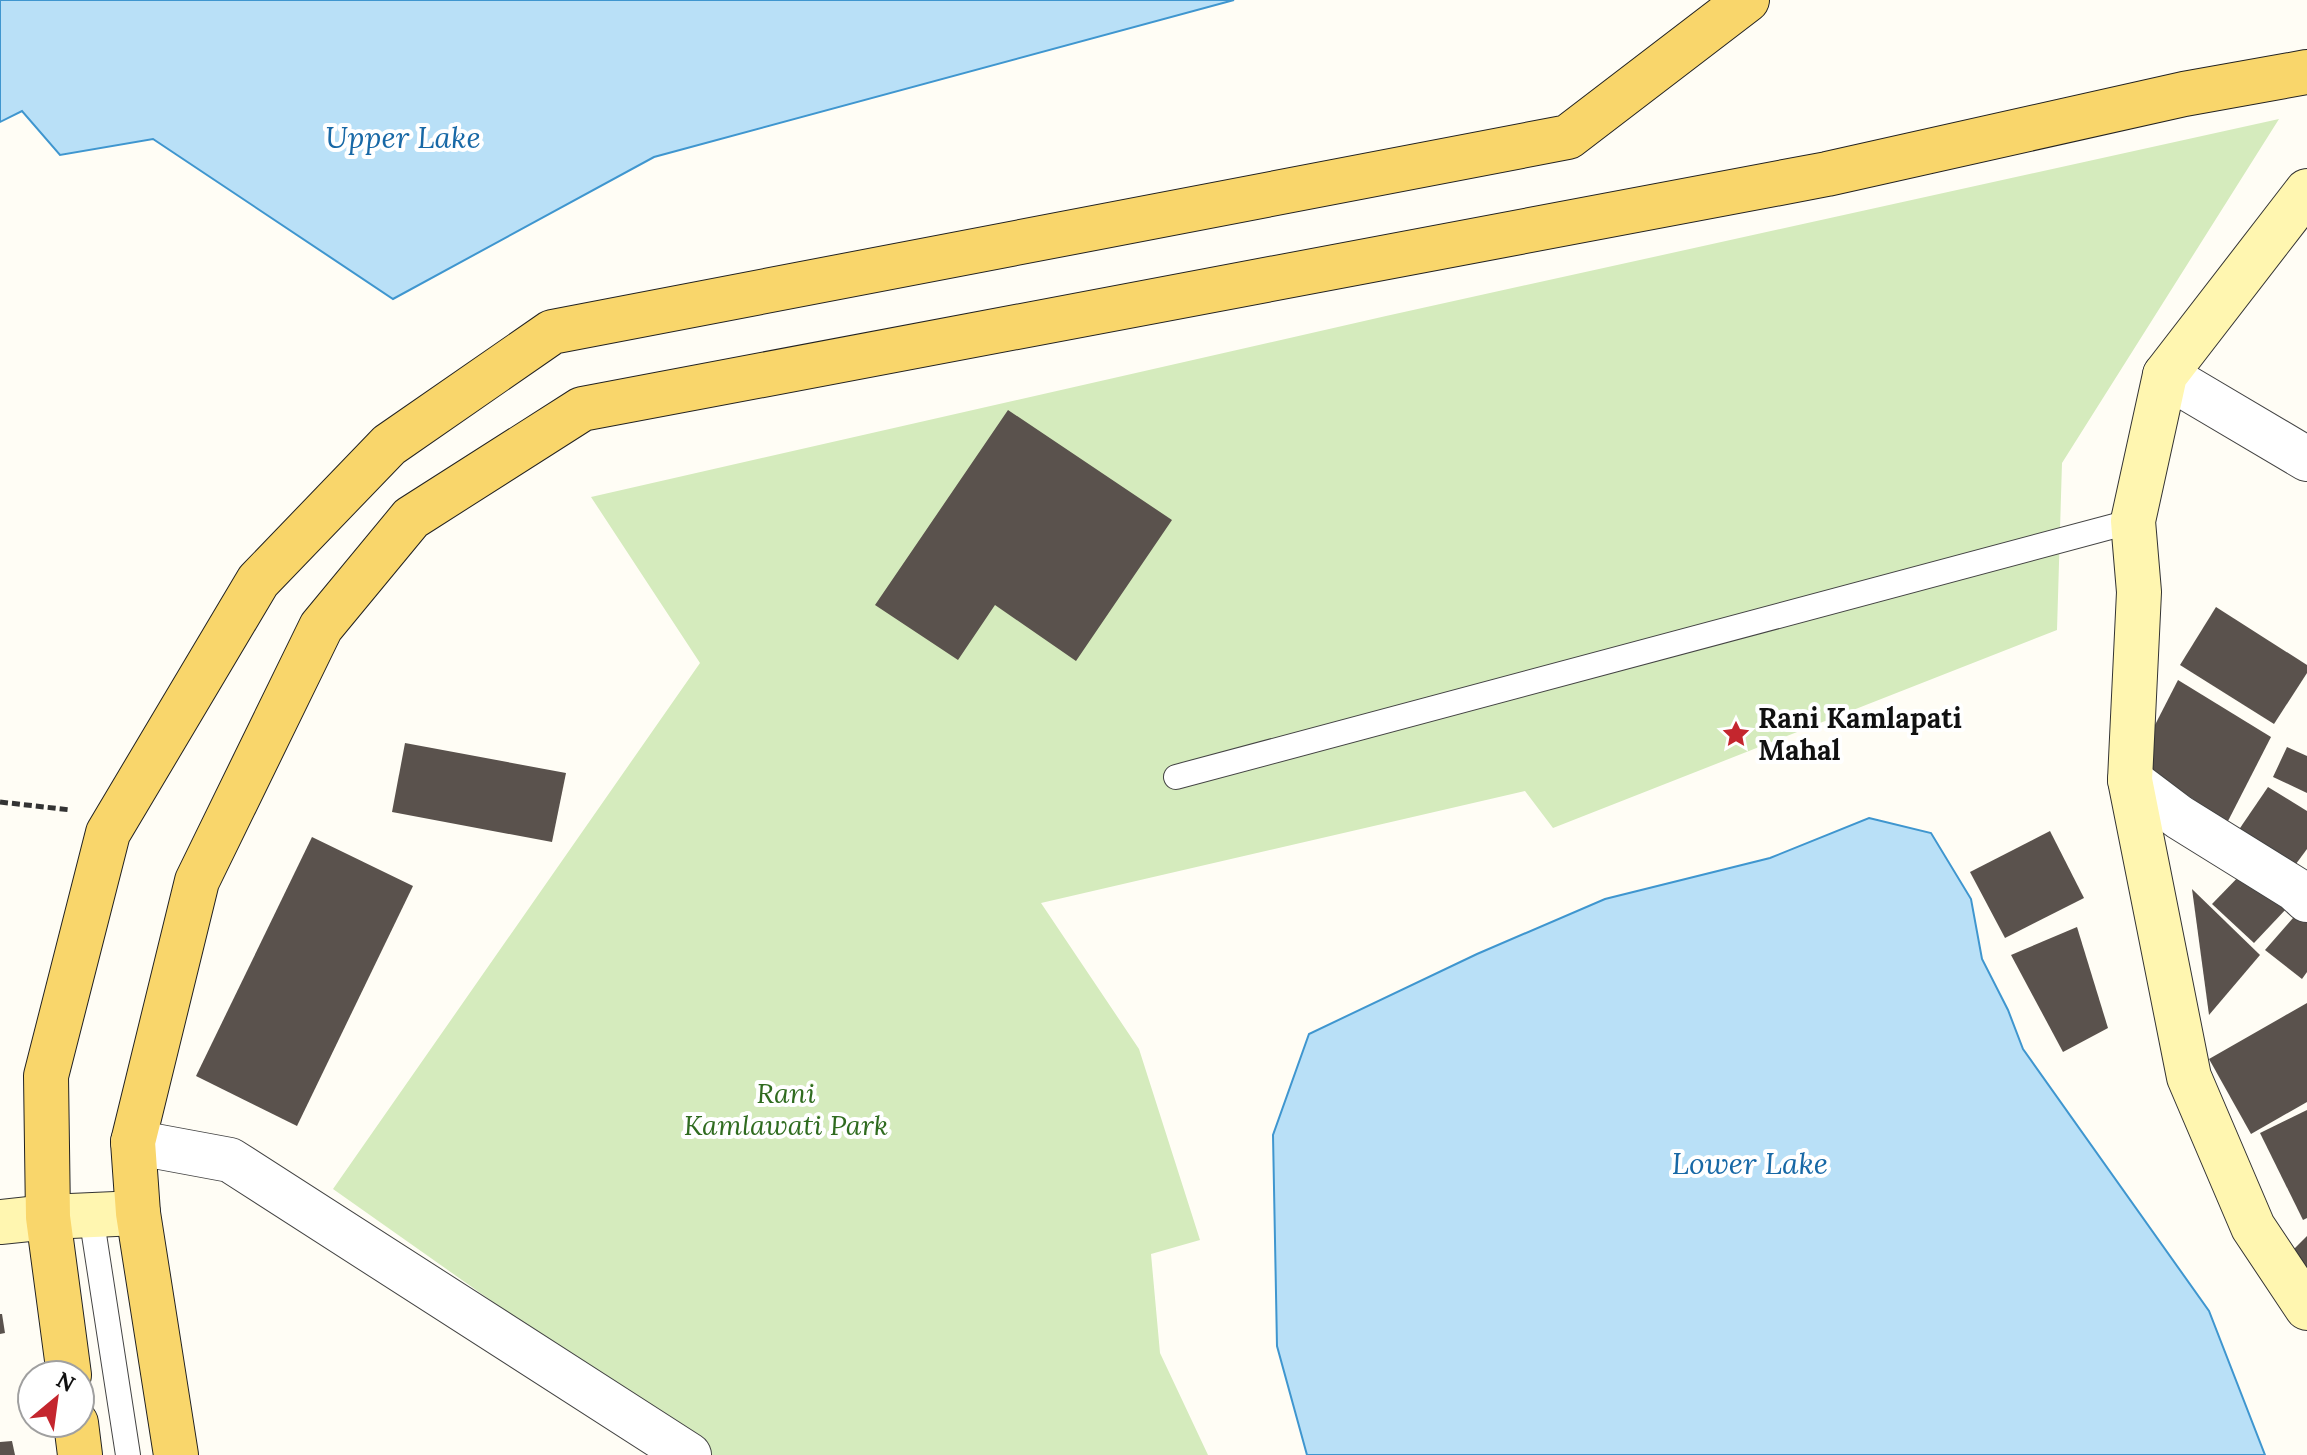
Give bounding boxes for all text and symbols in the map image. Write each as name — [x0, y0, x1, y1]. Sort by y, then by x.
water label: Upper Lake — [325, 118, 481, 156]
place label: Rani Kamlapati Mahal — [1758, 700, 1962, 768]
place icon: Rani Kamlapati Mahal — [1721, 719, 1751, 749]
park label: Rani Kamlawati Park — [684, 1075, 888, 1143]
water label: Lower Lake — [1672, 1144, 1828, 1182]
north arrow — [16, 1359, 96, 1439]
text: N — [51, 1365, 80, 1398]

